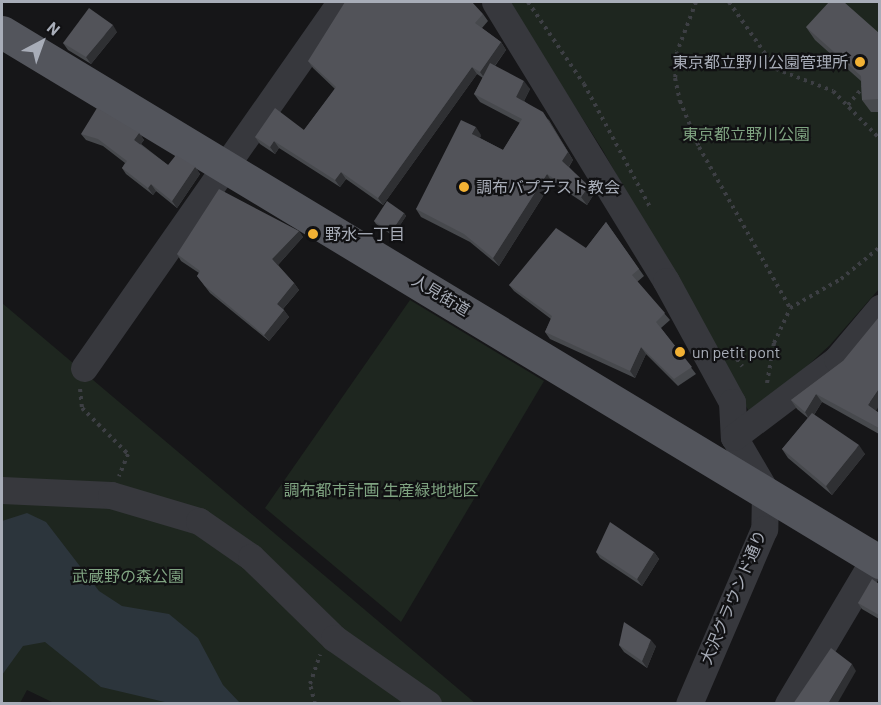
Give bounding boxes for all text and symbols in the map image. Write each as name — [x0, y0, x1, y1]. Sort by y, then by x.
north arrow — [12, 12, 72, 72]
text: N — [44, 17, 64, 39]
place label: 東京都立野川公園管理所 — [672, 52, 848, 72]
marker: 東京都立野川公園管理所 — [853, 55, 867, 69]
park label: 東京都立野川公園 — [682, 124, 810, 144]
place label: 調布バプテスト教会 — [476, 177, 620, 197]
marker: 調布バプテスト教会 — [457, 180, 471, 194]
place label: 野水一丁目 — [325, 224, 405, 244]
marker: 野水一丁目 — [306, 227, 320, 241]
street label: 人見街道 — [409, 270, 473, 320]
place label: un petit pont — [692, 342, 780, 362]
marker: un petit pont — [673, 345, 687, 359]
park label: 調布都市計画 生産緑地地区 — [283, 480, 479, 500]
street label: 大沢グラウンド通り — [696, 527, 770, 667]
park label: 武蔵野の森公園 — [72, 566, 184, 586]

